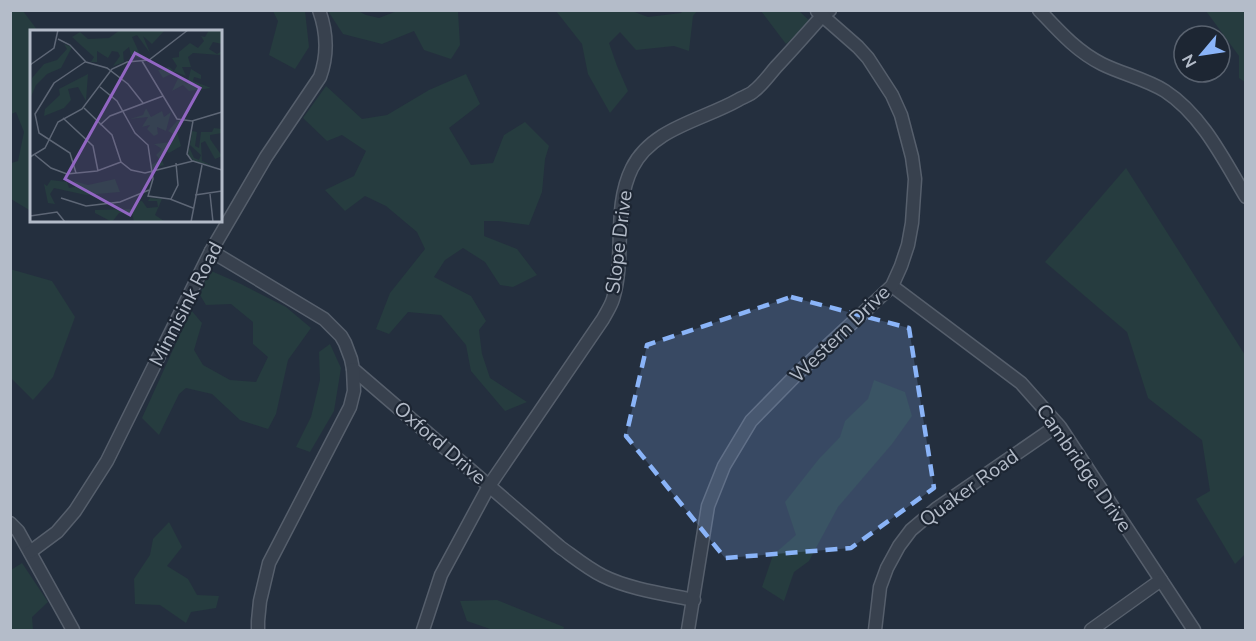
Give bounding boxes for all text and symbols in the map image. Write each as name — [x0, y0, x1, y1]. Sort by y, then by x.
north arrow — [1172, 24, 1232, 84]
inset map — [30, 30, 222, 222]
text: N — [1177, 50, 1202, 71]
street label: Slope Drive — [599, 189, 639, 295]
street label: Minnisink Road — [143, 237, 229, 371]
street label: Western Drive — [784, 279, 896, 389]
street label: Oxford Drive — [388, 395, 492, 491]
street label: Cambridge Drive — [1030, 398, 1138, 538]
street label: Quaker Road — [914, 443, 1024, 533]

